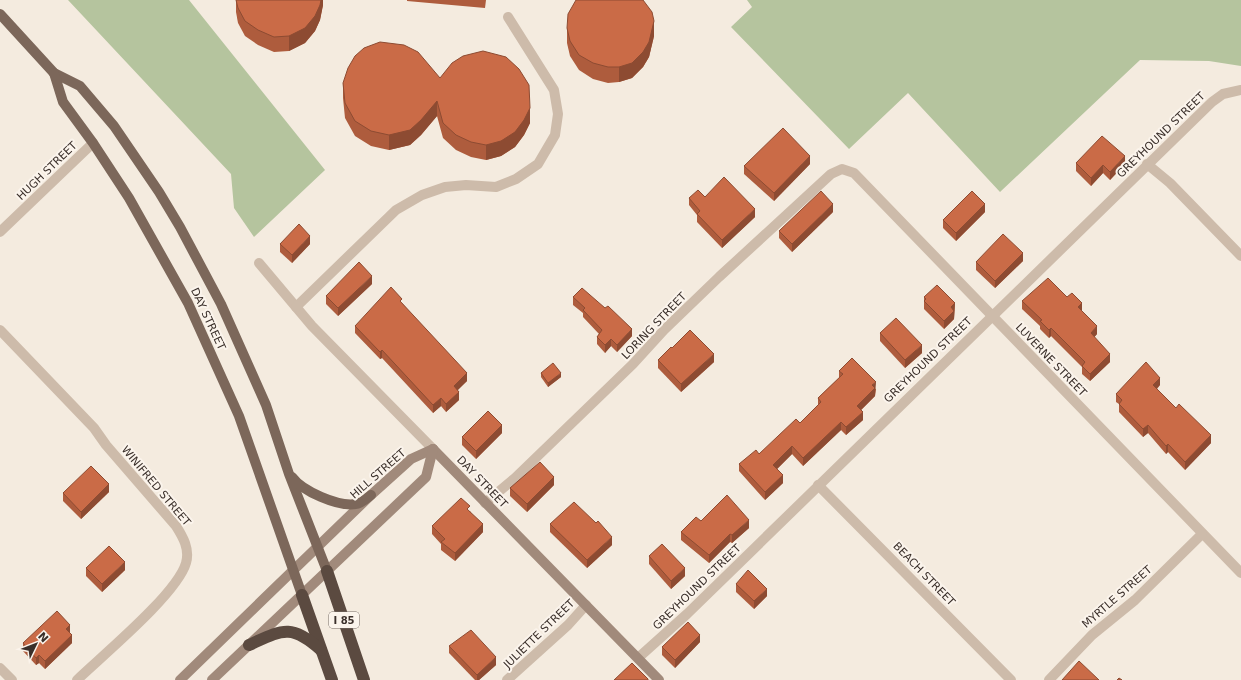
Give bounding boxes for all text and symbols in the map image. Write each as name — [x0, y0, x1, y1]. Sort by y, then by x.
street label: GREYHOUND STREET — [1114, 90, 1208, 180]
street label: HUGH STREET — [14, 139, 80, 203]
street label: DAY STREET — [188, 286, 228, 352]
street label: LORING STREET — [619, 290, 689, 362]
street label: GREYHOUND STREET — [881, 315, 975, 405]
street label: LUVERNE STREET — [1013, 321, 1089, 399]
street label: WINIFRED STREET — [119, 443, 193, 529]
street label: HILL STREET — [348, 446, 409, 502]
street label: DAY STREET — [454, 453, 510, 511]
street label: BEACH STREET — [890, 540, 958, 609]
street label: GREYHOUND STREET — [650, 542, 744, 632]
street label: MYRTLE STREET — [1079, 563, 1155, 631]
street label: JULIETTE STREET — [500, 597, 577, 672]
road number: I 85 — [329, 612, 359, 628]
north arrow — [16, 624, 56, 664]
text: N — [35, 630, 51, 645]

